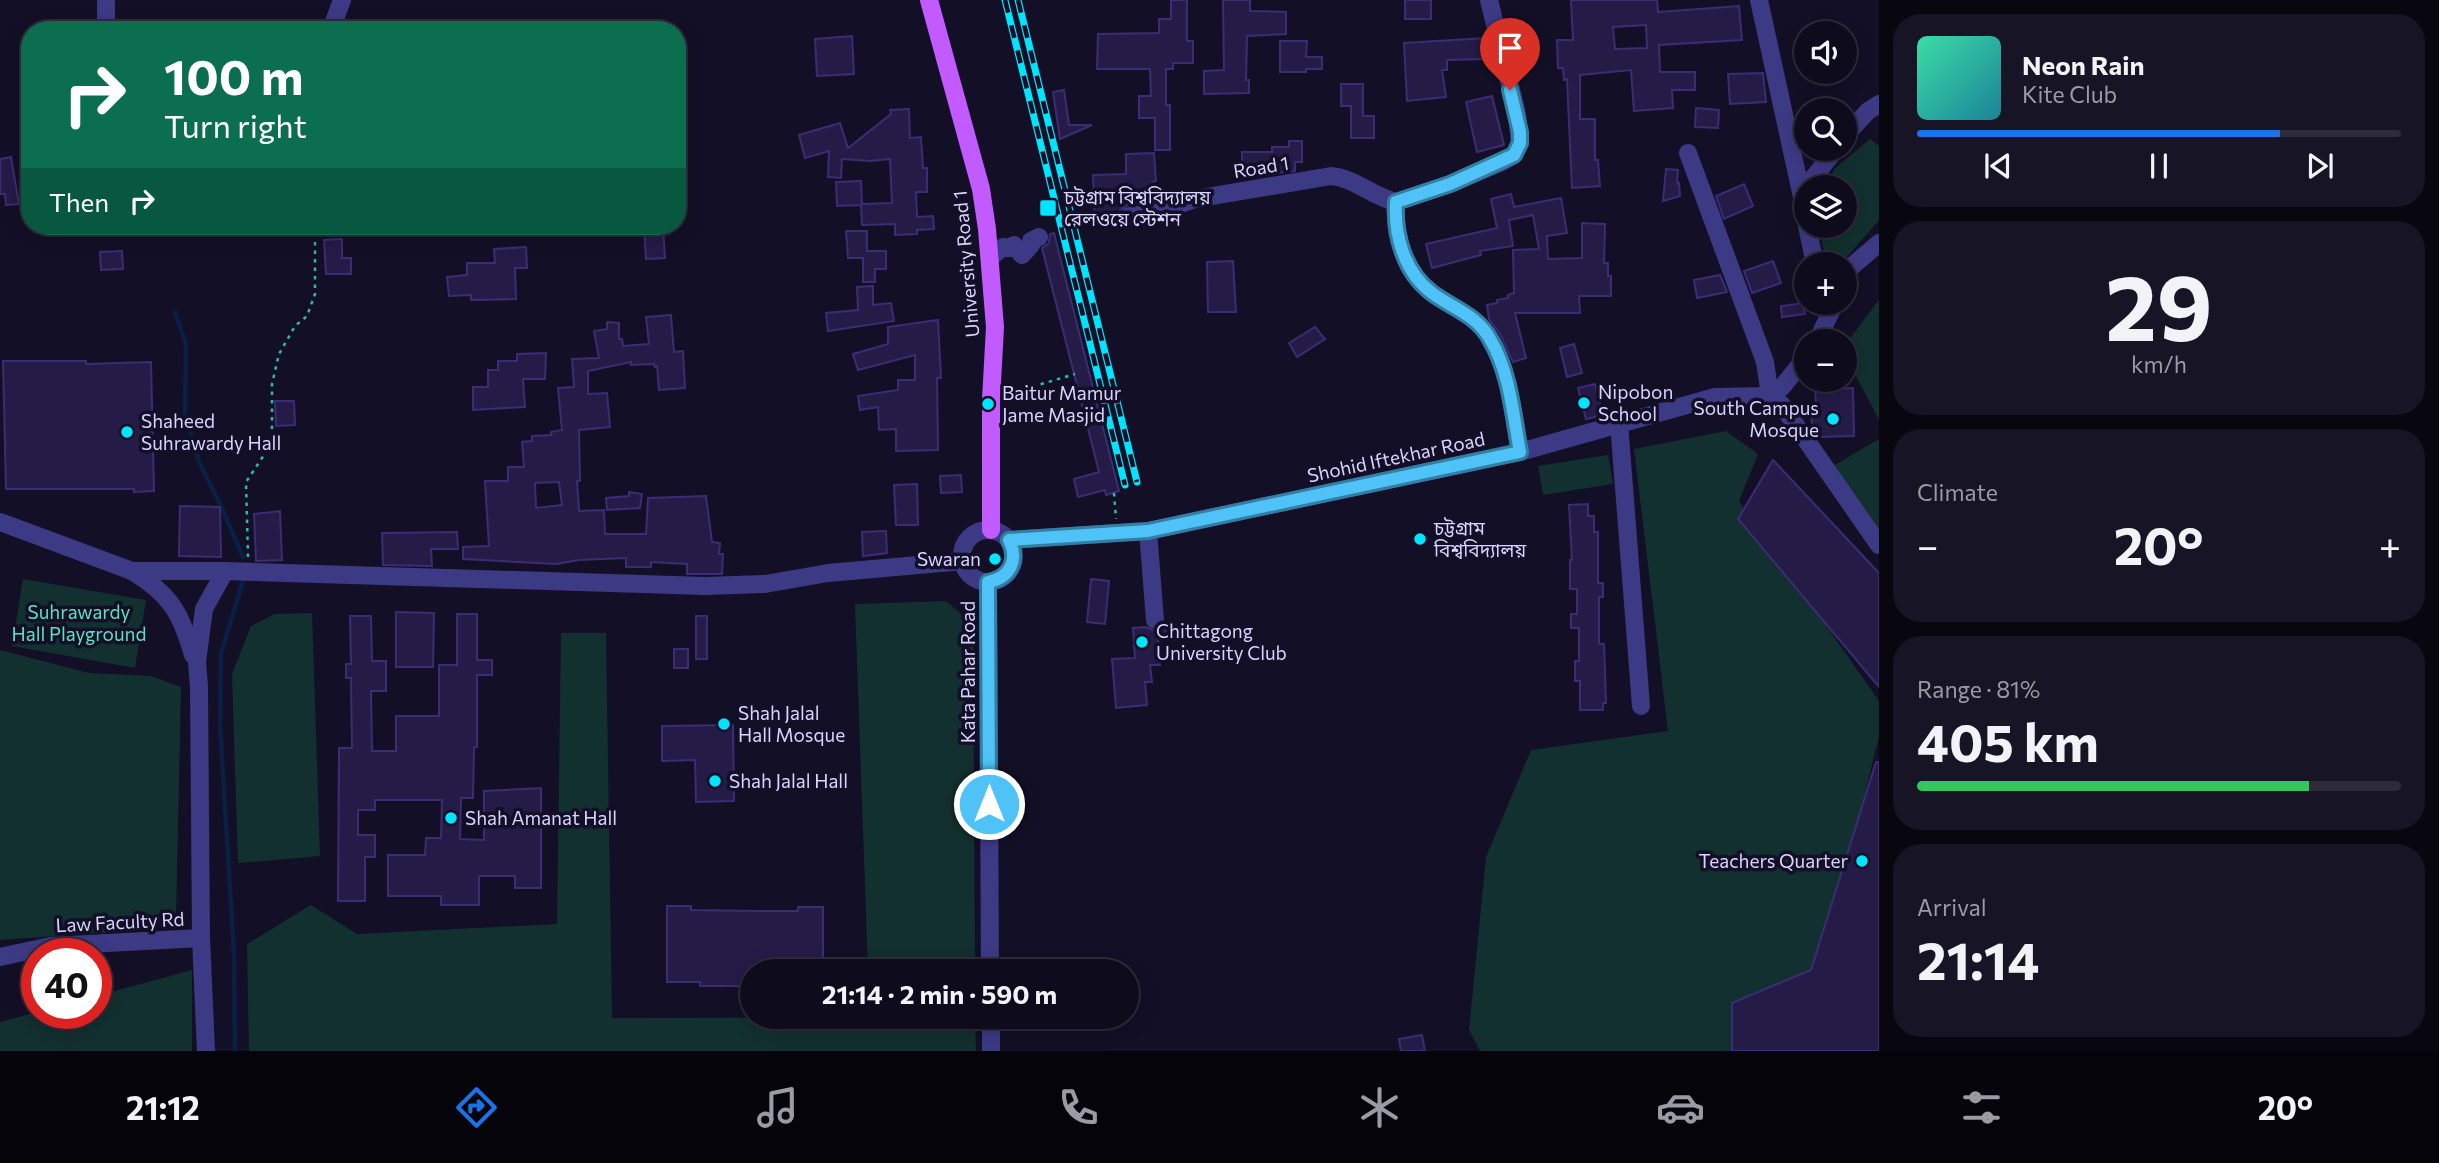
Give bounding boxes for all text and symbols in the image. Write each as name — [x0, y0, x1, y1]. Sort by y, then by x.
pin — [1480, 18, 1540, 90]
map controls — [1794, 21, 1857, 392]
button: sound — [1794, 21, 1857, 84]
icon: arrive — [1491, 29, 1529, 67]
text: 100 m — [164, 45, 303, 105]
icon: right — [49, 49, 140, 140]
text: Neon Rain — [2022, 49, 2145, 80]
text: Kite Club — [2022, 80, 2117, 108]
button: search — [1794, 98, 1857, 161]
text: Turn right — [164, 105, 307, 145]
icon: previous — [1979, 147, 2017, 185]
icon: pause — [2140, 147, 2178, 185]
icon: next — [2301, 147, 2339, 185]
street label: Road 1 — [1231, 151, 1290, 182]
button: layers — [1794, 175, 1857, 238]
icon: right — [123, 182, 161, 220]
place label: চট্টগ্রাম বিশ্ববিদ্যালয় রেলওয়ে স্টেশন — [1063, 185, 1212, 230]
text: Then — [49, 186, 109, 217]
street label: University Road 1 — [948, 190, 983, 338]
marker: চট্টগ্রাম বিশ্ববিদ্যালয় রেলওয়ে স্টেশন — [1038, 198, 1058, 218]
text: 29 — [2105, 248, 2213, 360]
button: + — [1794, 252, 1857, 315]
button: − — [1794, 329, 1857, 392]
text: km/h — [2131, 350, 2187, 378]
place label: Nipobon School — [1598, 380, 1673, 425]
place label: Baitur Mamur Jame Masjid — [1002, 381, 1122, 426]
marker: Nipobon School — [1576, 395, 1592, 411]
marker: Baitur Mamur Jame Masjid — [980, 396, 996, 412]
place label: South Campus Mosque — [1694, 396, 1819, 441]
place label: Shaheed Suhrawardy Hall — [141, 409, 281, 454]
marker: South Campus Mosque — [1825, 411, 1841, 427]
marker: Shaheed Suhrawardy Hall — [119, 424, 135, 440]
street label: Shohid Iftekhar Road — [1305, 426, 1487, 487]
text: Climate — [1917, 478, 1998, 506]
text: 20° — [2114, 512, 2204, 576]
place label: চট্টগ্রাম বিশ্ববিদ্যালয় — [1433, 516, 1527, 561]
text: − — [1917, 521, 1939, 568]
text: + — [2379, 521, 2401, 568]
marker: চট্টগ্রাম বিশ্ববিদ্যালয় — [1412, 531, 1428, 547]
place label: Swaran — [917, 547, 981, 570]
marker: Swaran — [987, 551, 1003, 567]
park label: Suhrawardy Hall Playground — [12, 600, 146, 645]
street label: Kata Pahar Road — [956, 601, 979, 743]
place label: Chittagong University Club — [1156, 619, 1287, 664]
marker: Chittagong University Club — [1134, 634, 1150, 650]
text: Range · 81% — [1917, 675, 2040, 703]
place label: Shah Jalal Hall Mosque — [738, 701, 845, 746]
text: 405 km — [1917, 709, 2099, 773]
marker: Shah Jalal Hall Mosque — [716, 716, 732, 732]
position arrow — [952, 767, 1026, 841]
place label: Shah Jalal Hall — [729, 769, 848, 792]
marker: Shah Jalal Hall — [707, 773, 723, 789]
place label: Shah Amanat Hall — [465, 806, 617, 829]
marker: Shah Amanat Hall — [443, 810, 459, 826]
place label: Teachers Quarter — [1699, 849, 1848, 872]
marker: Teachers Quarter — [1854, 853, 1870, 869]
text: Arrival — [1917, 893, 1987, 921]
street label: Law Faculty Rd — [55, 907, 185, 936]
text: 21:14 — [1917, 927, 2039, 991]
speed limit sign: 40 — [21, 938, 112, 1029]
text: 21:14 · 2 min · 590 m — [822, 978, 1057, 1009]
icon: directions — [452, 1083, 501, 1132]
icon: music — [753, 1083, 802, 1132]
icon: phone — [1054, 1083, 1103, 1132]
icon: climate — [1355, 1083, 1404, 1132]
icon: car — [1656, 1083, 1705, 1132]
icon: filters — [1957, 1083, 2006, 1132]
text: 21:12 — [126, 1087, 200, 1127]
text: 20° — [2258, 1087, 2313, 1127]

